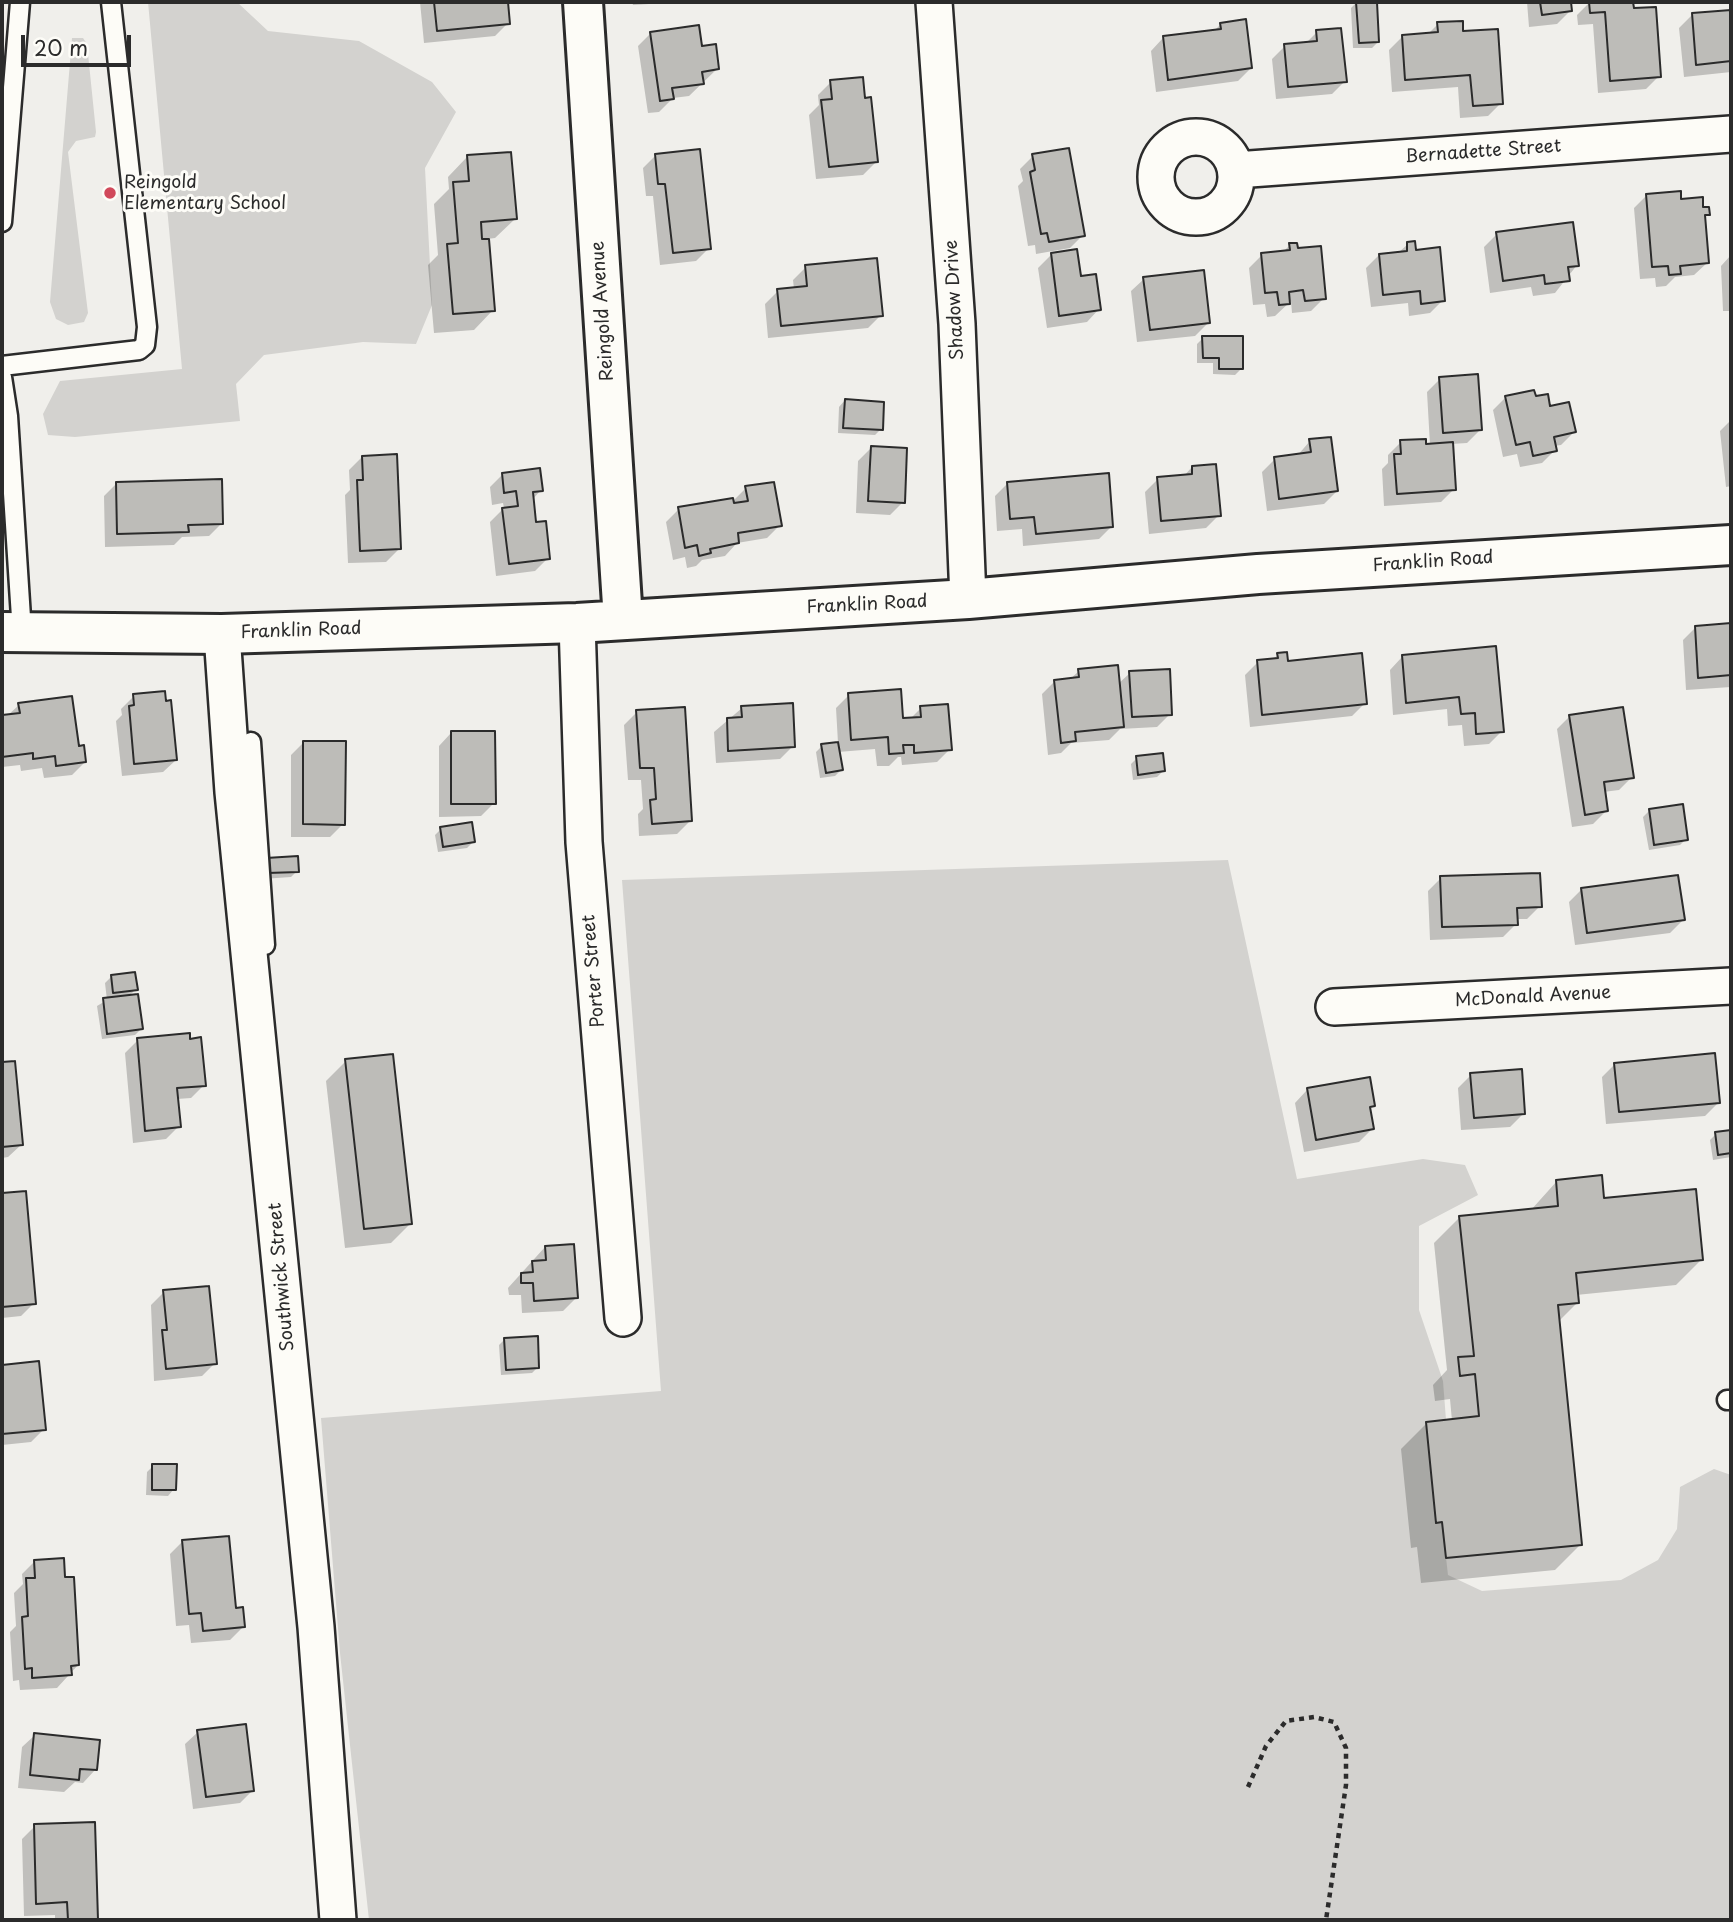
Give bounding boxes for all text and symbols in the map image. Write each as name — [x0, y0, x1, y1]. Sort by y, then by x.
scale bar — [24, 21, 135, 65]
text: 20 m — [34, 31, 88, 63]
street label: Bernadette Street — [1404, 136, 1562, 168]
place label: Reingold Elementary School — [124, 172, 286, 214]
marker: Reingold Elementary School — [102, 185, 118, 201]
street label: Shadow Drive — [941, 239, 969, 361]
street label: Reingold Avenue — [587, 240, 619, 382]
street label: Franklin Road — [1372, 547, 1494, 577]
street label: Franklin Road — [806, 591, 928, 619]
street label: Franklin Road — [240, 618, 362, 644]
street label: Porter Street — [578, 914, 610, 1028]
street label: McDonald Avenue — [1454, 982, 1612, 1012]
street label: Southwick Street — [265, 1202, 299, 1352]

